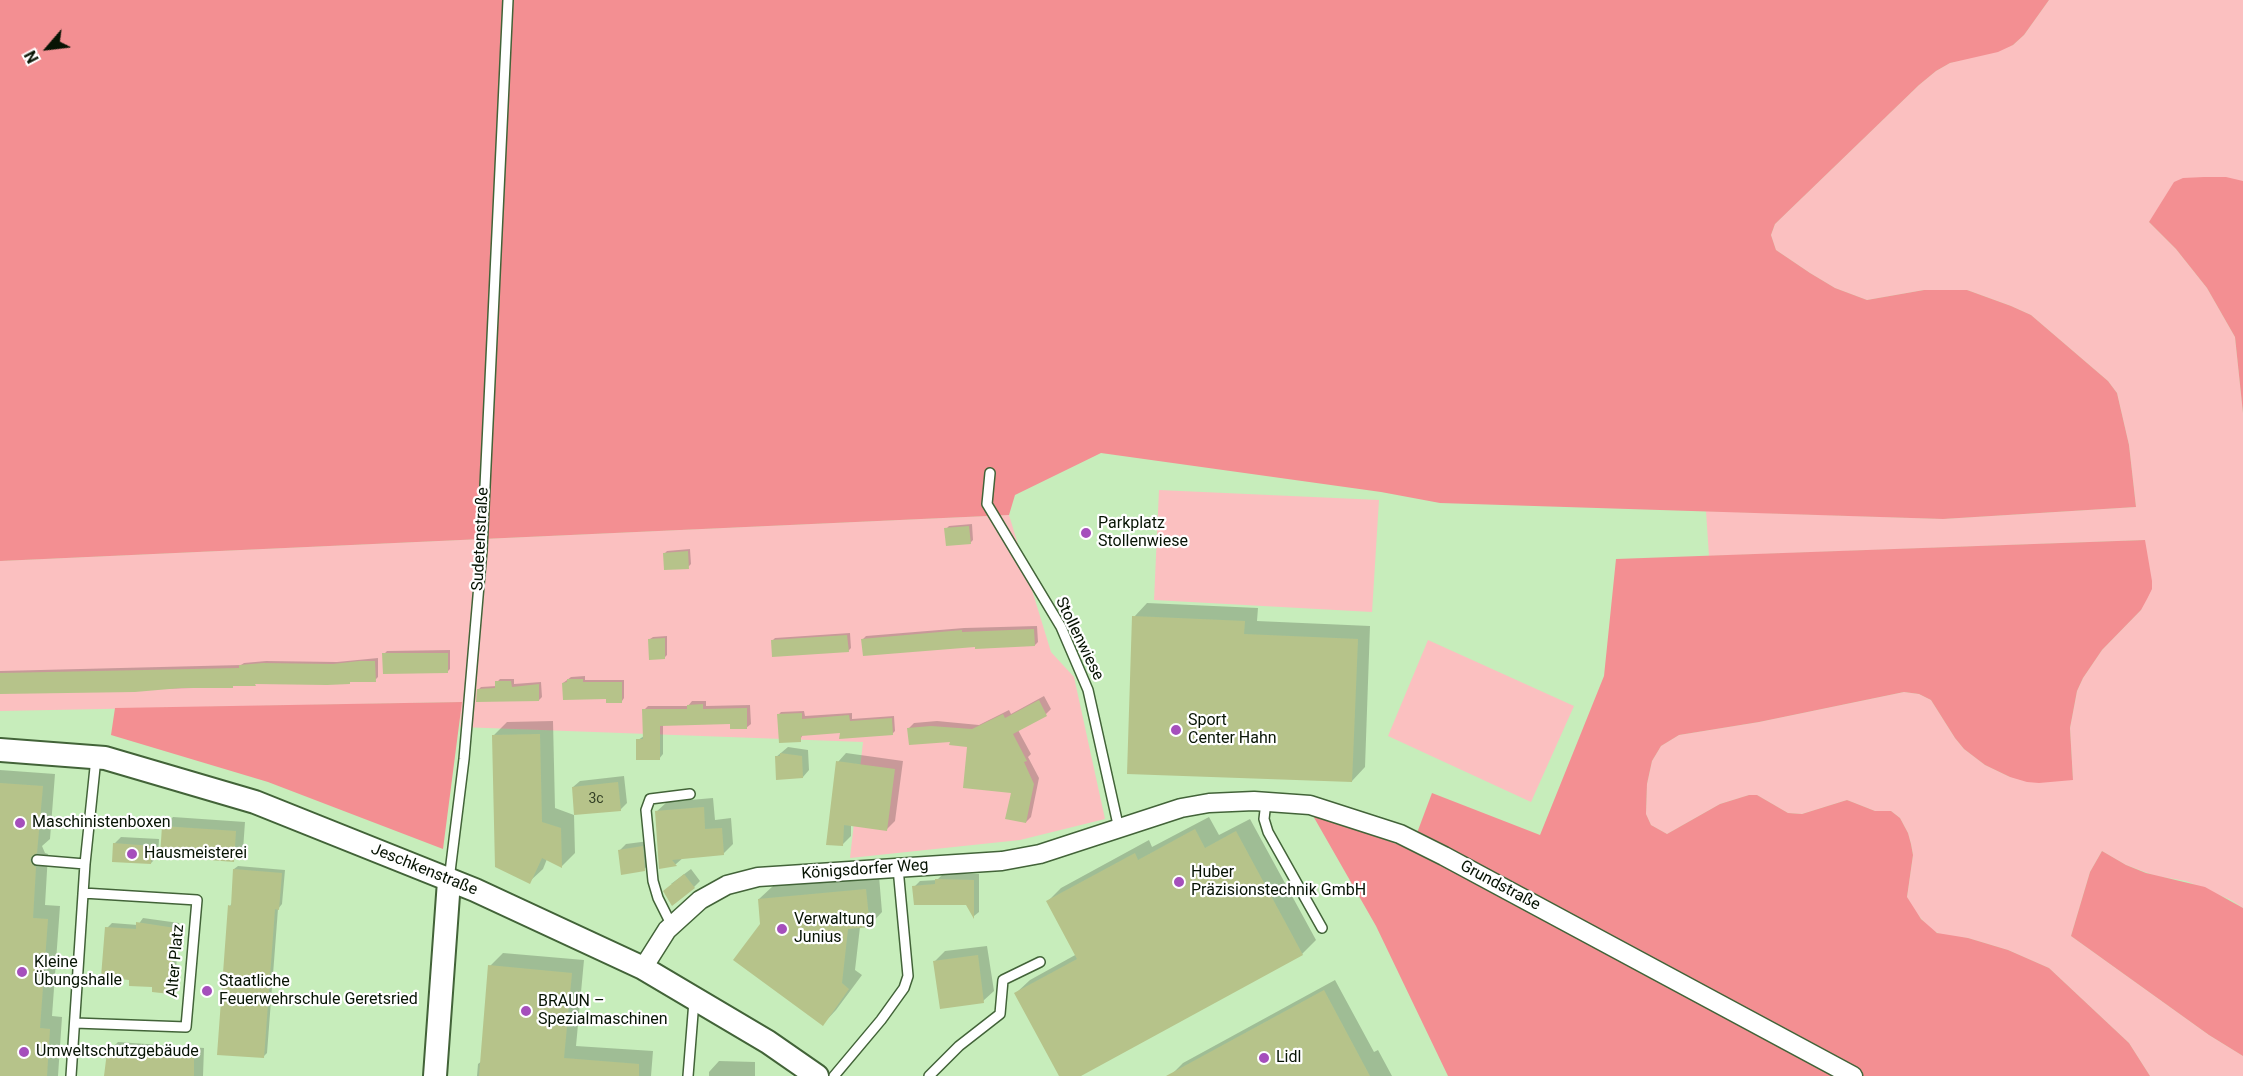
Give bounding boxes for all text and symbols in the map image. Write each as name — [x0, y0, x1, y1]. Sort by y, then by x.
north arrow — [18, 18, 78, 78]
text: N — [21, 47, 43, 66]
street label: Sudetenstraße — [469, 487, 493, 591]
place label: Parkplatz Stollenwiese — [1098, 514, 1188, 552]
marker: Parkplatz Stollenwiese — [1079, 526, 1093, 540]
street label: Stollenwiese — [1051, 594, 1107, 684]
place label: Sport Center Hahn — [1188, 711, 1277, 749]
marker: Sport Center Hahn — [1169, 723, 1183, 737]
house number: 3c — [588, 791, 604, 807]
place label: Maschinistenboxen — [32, 813, 171, 833]
marker: Maschinistenboxen — [13, 816, 27, 830]
street label: Jeschkenstraße — [368, 840, 480, 900]
place label: Hausmeisterei — [144, 844, 247, 864]
marker: Hausmeisterei — [125, 847, 139, 861]
street label: Königsdorfer Weg — [801, 856, 929, 884]
street label: Grundstraße — [1457, 857, 1543, 915]
place label: Huber Präzisionstechnik GmbH — [1191, 863, 1366, 901]
marker: Huber Präzisionstechnik GmbH — [1172, 875, 1186, 889]
place label: Verwaltung Junius — [794, 910, 874, 948]
marker: Verwaltung Junius — [775, 922, 789, 936]
street label: Alter Platz — [163, 924, 189, 998]
place label: Kleine Übungshalle — [34, 953, 122, 991]
marker: Kleine Übungshalle — [15, 965, 29, 979]
place label: Staatliche Feuerwehrschule Geretsried — [219, 972, 418, 1010]
marker: Staatliche Feuerwehrschule Geretsried — [200, 984, 214, 998]
place label: BRAUN – Spezialmaschinen — [538, 992, 668, 1030]
marker: BRAUN – Spezialmaschinen — [519, 1004, 533, 1018]
place label: Umweltschutzgebäude — [36, 1042, 199, 1062]
marker: Umweltschutzgebäude — [17, 1045, 31, 1059]
place label: Lidl — [1276, 1048, 1301, 1068]
marker: Lidl — [1257, 1051, 1271, 1065]

